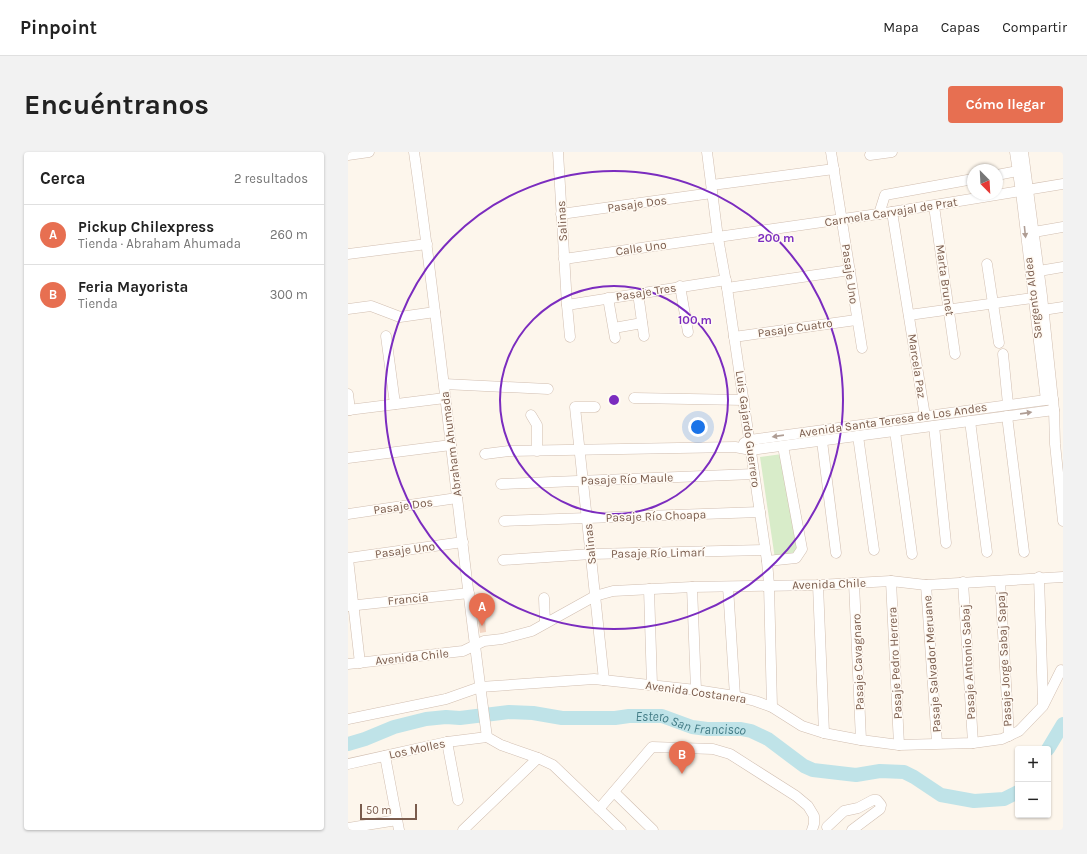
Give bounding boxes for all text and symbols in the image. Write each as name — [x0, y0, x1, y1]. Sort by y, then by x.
text: Pinpoint — [20, 17, 97, 39]
text: Mapa — [883, 19, 919, 36]
text: Capas — [941, 19, 980, 36]
text: Compartir — [1002, 19, 1067, 36]
button: Cómo llegar — [948, 86, 1063, 123]
text: Encuéntranos — [24, 88, 209, 121]
north arrow — [967, 164, 1003, 200]
text: Cerca — [40, 168, 85, 188]
text: 2 resultados — [234, 171, 308, 186]
street label: Pasaje Dos — [606, 193, 668, 215]
street label: Carmela Carvajal de Prat — [824, 195, 959, 229]
street label: Salinas — [554, 200, 570, 242]
text: Pickup Chilexpress — [78, 218, 214, 236]
one-way arrow — [1022, 226, 1029, 238]
text: A — [49, 227, 57, 242]
text: 260 m — [270, 227, 308, 242]
text: 200 m — [758, 231, 794, 245]
text: Tienda · Abraham Ahumada — [78, 236, 241, 251]
street label: Calle Uno — [615, 237, 667, 259]
street label: Pasaje Uno — [839, 243, 861, 305]
street label: Marta Brunet — [933, 243, 957, 317]
street label: Sargento Aldea — [1021, 256, 1045, 340]
text: Feria Mayorista — [78, 278, 188, 296]
street label: Pasaje Tres — [615, 280, 677, 304]
text: B — [49, 287, 57, 302]
text: 300 m — [270, 287, 308, 302]
text: Tienda — [78, 296, 118, 311]
text: 100 m — [678, 313, 712, 327]
street label: Pasaje Cuatro — [757, 316, 833, 340]
street label: Marcela Paz — [905, 333, 929, 400]
street label: Luis Gajardo Guerrero — [733, 370, 763, 488]
street label: Abraham Ahumada — [438, 391, 464, 497]
centre of rings — [607, 393, 621, 407]
street label: Avenida Santa Teresa de Los Andes — [798, 400, 988, 440]
one-way arrow — [1020, 410, 1032, 416]
your location — [688, 417, 708, 437]
one-way arrow — [772, 433, 784, 439]
street label: Pasaje Río Maule — [580, 470, 674, 488]
street label: Pasaje Dos — [372, 495, 434, 517]
street label: Pasaje Río Choapa — [605, 507, 707, 525]
street label: Salinas — [581, 523, 599, 565]
street label: Pasaje Uno — [374, 539, 436, 561]
street label: Pasaje Río Limarí — [611, 545, 706, 561]
street label: Avenida Chile — [792, 576, 866, 592]
street label: Francia — [387, 590, 429, 608]
street label: Pasaje Jorge Sabaj Sapaj — [993, 591, 1015, 727]
pin: A — [469, 593, 495, 626]
street label: Pasaje Salvador Meruane — [920, 595, 944, 733]
street label: Pasaje Antonio Sabaj — [958, 604, 978, 720]
street label: Pasaje Pedro Herrera — [885, 606, 905, 720]
street label: Pasaje Cavagnaro — [849, 613, 867, 711]
street label: Avenida Chile — [375, 646, 449, 668]
street label: Avenida Costanera — [645, 678, 747, 706]
water label: Estero San Francisco — [635, 709, 748, 737]
street label: Los Molles — [388, 736, 446, 762]
pin: B — [669, 741, 695, 774]
map controls — [1015, 746, 1051, 818]
button: + — [1015, 746, 1051, 782]
button: − — [1015, 782, 1051, 818]
scale bar — [360, 802, 417, 821]
text: 50 m — [366, 804, 392, 817]

